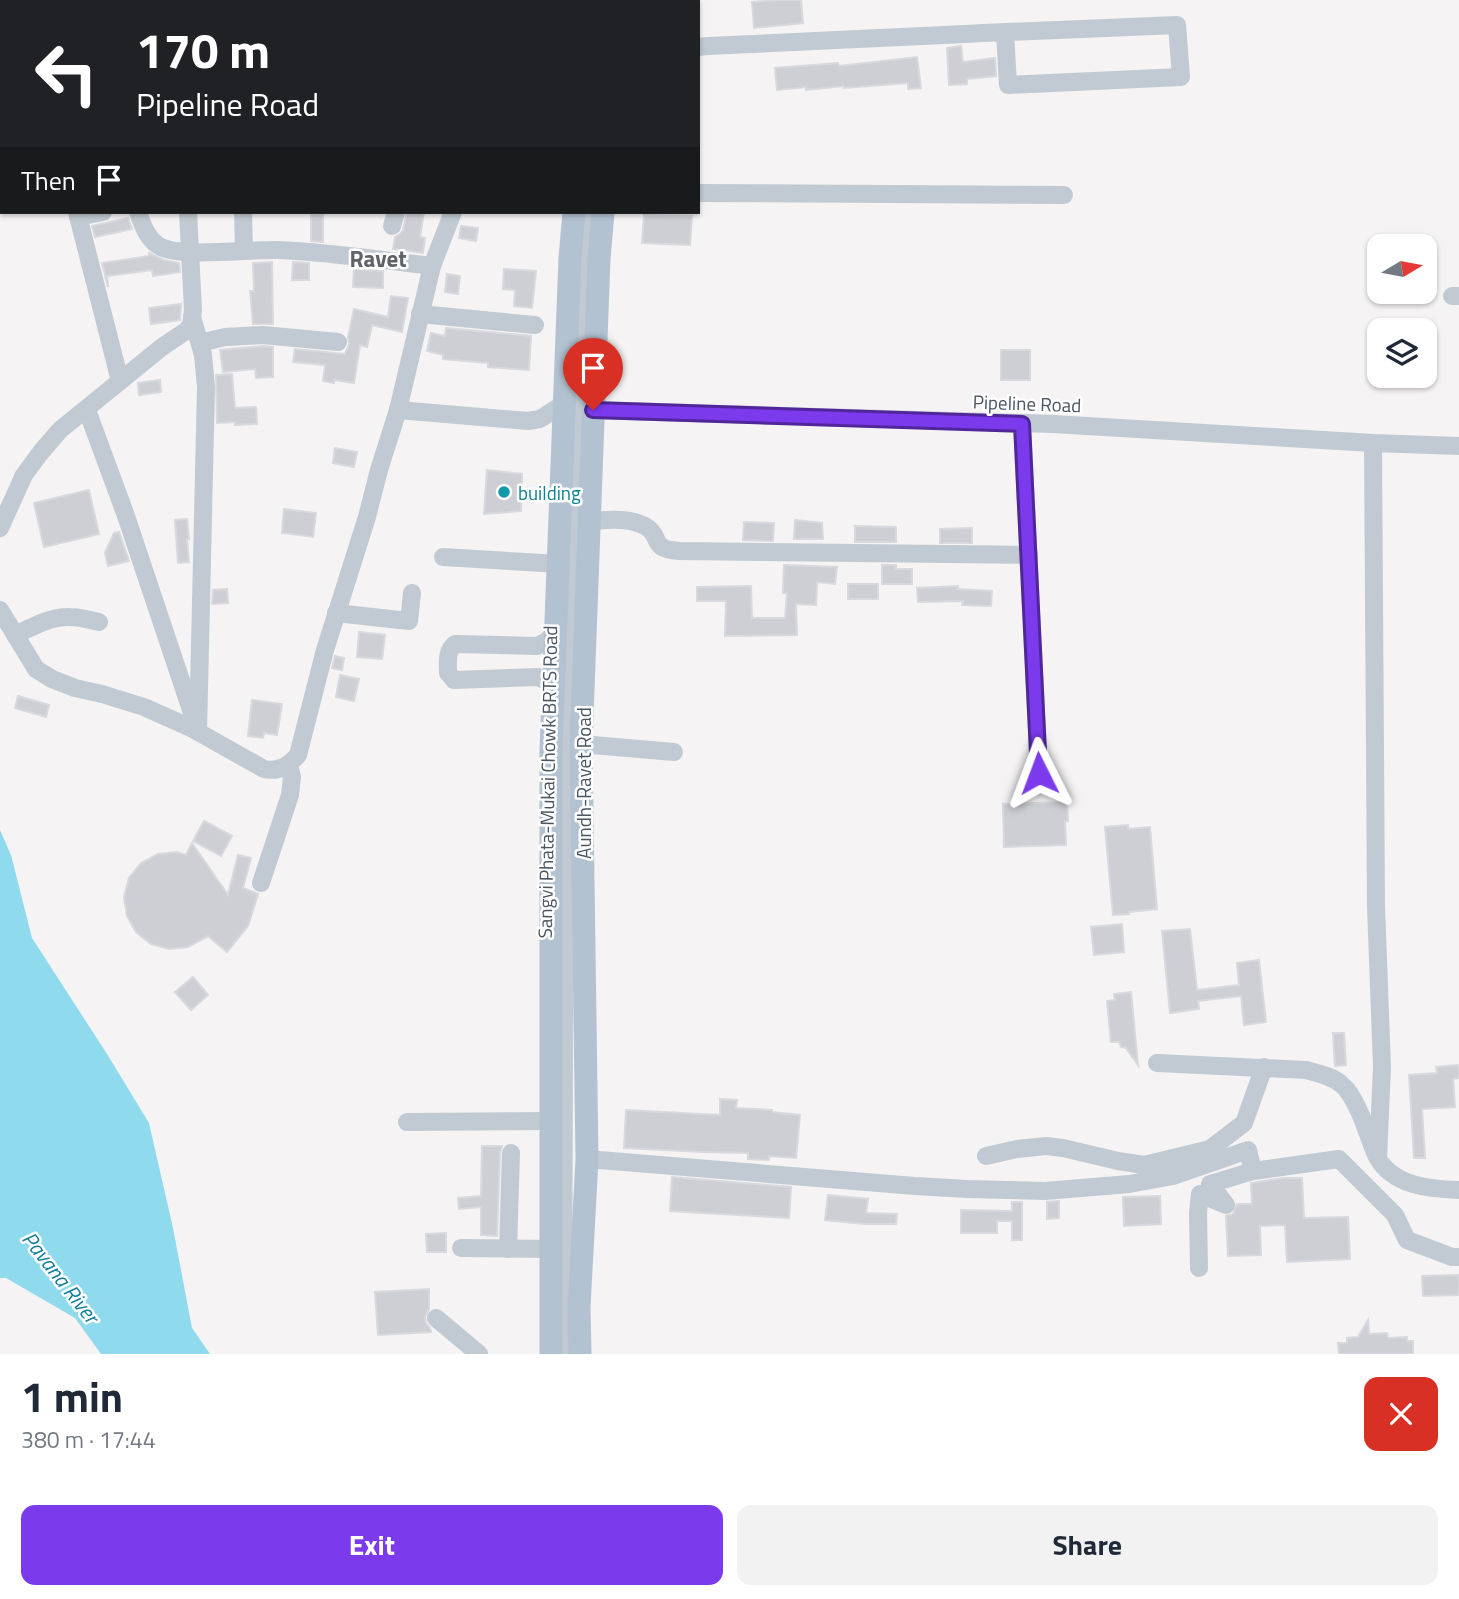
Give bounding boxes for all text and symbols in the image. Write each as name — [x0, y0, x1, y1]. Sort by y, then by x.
text: 170 m — [136, 12, 270, 87]
icon: left — [21, 28, 112, 119]
text: Pipeline Road — [136, 80, 319, 128]
text: Then — [21, 161, 76, 200]
icon: arrive — [90, 161, 128, 199]
north arrow — [1367, 234, 1437, 304]
map controls — [1367, 234, 1437, 388]
district label: Ravet — [349, 241, 407, 276]
button: layers — [1367, 318, 1437, 388]
pin — [563, 338, 623, 410]
icon: arrive — [574, 349, 612, 387]
street label: Pipeline Road — [972, 387, 1082, 419]
place label: building — [518, 478, 581, 507]
marker: building — [496, 484, 512, 500]
street label: Sangvi Phata-Mukai Chowk BRTS Road — [530, 625, 564, 939]
street label: Aundh-Ravet Road — [569, 707, 598, 859]
position arrow — [1002, 736, 1076, 810]
water label: Pavana River — [15, 1224, 109, 1332]
text: 1 min — [21, 1364, 123, 1428]
button: close — [1364, 1377, 1438, 1451]
text: 380 m · 17:44 — [21, 1422, 156, 1457]
button: Exit — [21, 1505, 723, 1585]
button: Share — [737, 1505, 1438, 1585]

